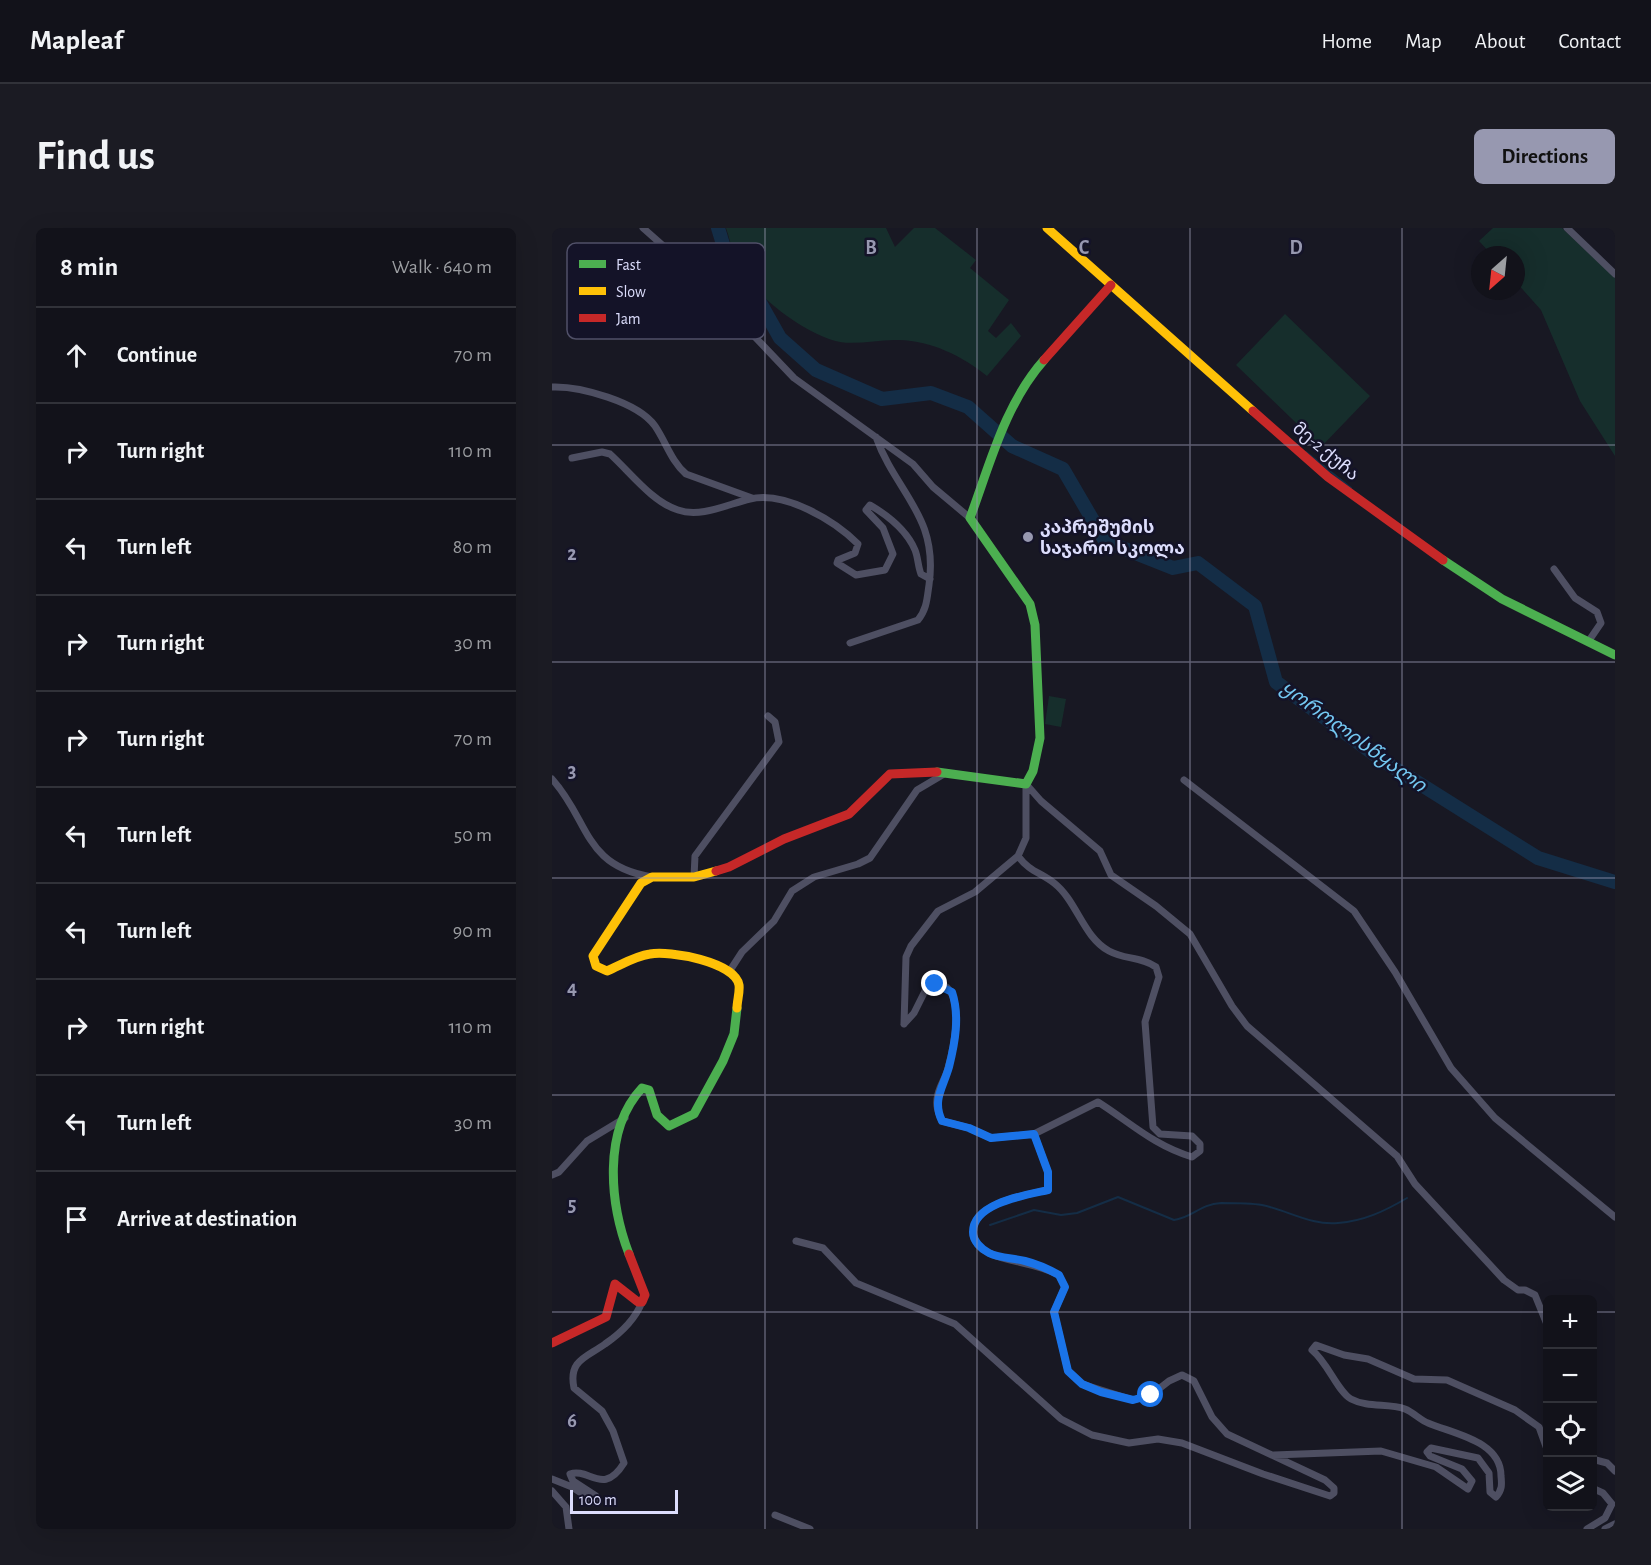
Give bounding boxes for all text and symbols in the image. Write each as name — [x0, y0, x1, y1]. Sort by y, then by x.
text: Mapleaf — [30, 27, 123, 55]
text: Home — [1321, 31, 1372, 52]
text: Map — [1405, 31, 1442, 52]
text: About — [1475, 31, 1525, 52]
text: Contact — [1558, 31, 1621, 52]
button: Directions — [1474, 129, 1615, 184]
text: Find us — [36, 135, 155, 177]
text: B — [865, 238, 877, 258]
text: C — [1079, 238, 1090, 258]
text: D — [1289, 238, 1303, 258]
legend — [567, 243, 765, 339]
north arrow — [1471, 246, 1525, 300]
text: 8 min — [60, 254, 118, 280]
text: Walk · 640 m — [392, 257, 492, 277]
text: Fast — [616, 257, 641, 273]
text: Slow — [616, 284, 646, 300]
text: Jam — [616, 311, 641, 327]
icon: ahead — [60, 339, 93, 372]
text: Continue — [117, 344, 197, 366]
text: 70 m — [454, 345, 492, 365]
street label: მე-2 ქუჩა — [1288, 419, 1362, 485]
icon: right — [60, 435, 93, 468]
text: Turn right — [117, 440, 204, 462]
text: 110 m — [448, 441, 492, 461]
place label: კაპრეშუმის საჯარო სკოლა — [1040, 518, 1185, 559]
marker: კაპრეშუმის საჯარო სკოლა — [1021, 530, 1035, 544]
icon: left — [60, 531, 93, 564]
text: Turn left — [117, 536, 191, 558]
text: 80 m — [453, 537, 492, 557]
text: 2 — [567, 544, 577, 564]
icon: right — [60, 627, 93, 660]
text: Turn right — [117, 632, 204, 654]
text: 30 m — [454, 633, 492, 653]
water label: ყოროლისწყალი — [1277, 678, 1431, 798]
icon: right — [60, 723, 93, 756]
text: Turn right — [117, 728, 204, 750]
text: 70 m — [454, 729, 492, 749]
text: 3 — [568, 761, 576, 781]
icon: left — [60, 819, 93, 852]
text: Turn left — [117, 824, 191, 846]
text: 50 m — [454, 825, 492, 845]
icon: left — [60, 915, 93, 948]
text: Turn left — [117, 920, 191, 942]
text: 90 m — [453, 921, 492, 941]
route end — [921, 970, 947, 996]
text: 4 — [567, 978, 577, 998]
icon: right — [60, 1011, 93, 1044]
text: Turn right — [117, 1016, 204, 1038]
text: 110 m — [448, 1017, 492, 1037]
icon: left — [60, 1107, 93, 1140]
text: Turn left — [117, 1112, 191, 1134]
text: 30 m — [454, 1113, 492, 1133]
text: 5 — [568, 1195, 576, 1215]
icon: arrive — [60, 1203, 93, 1236]
text: Arrive at destination — [117, 1208, 297, 1230]
map controls — [1543, 1295, 1597, 1511]
button: + — [1543, 1295, 1597, 1349]
button: − — [1543, 1349, 1597, 1403]
route start — [1137, 1381, 1163, 1407]
button: locate — [1543, 1403, 1597, 1457]
text: 6 — [567, 1411, 577, 1431]
button: layers — [1543, 1457, 1597, 1511]
scale bar — [570, 1487, 678, 1514]
text: 100 m — [579, 1492, 617, 1508]

